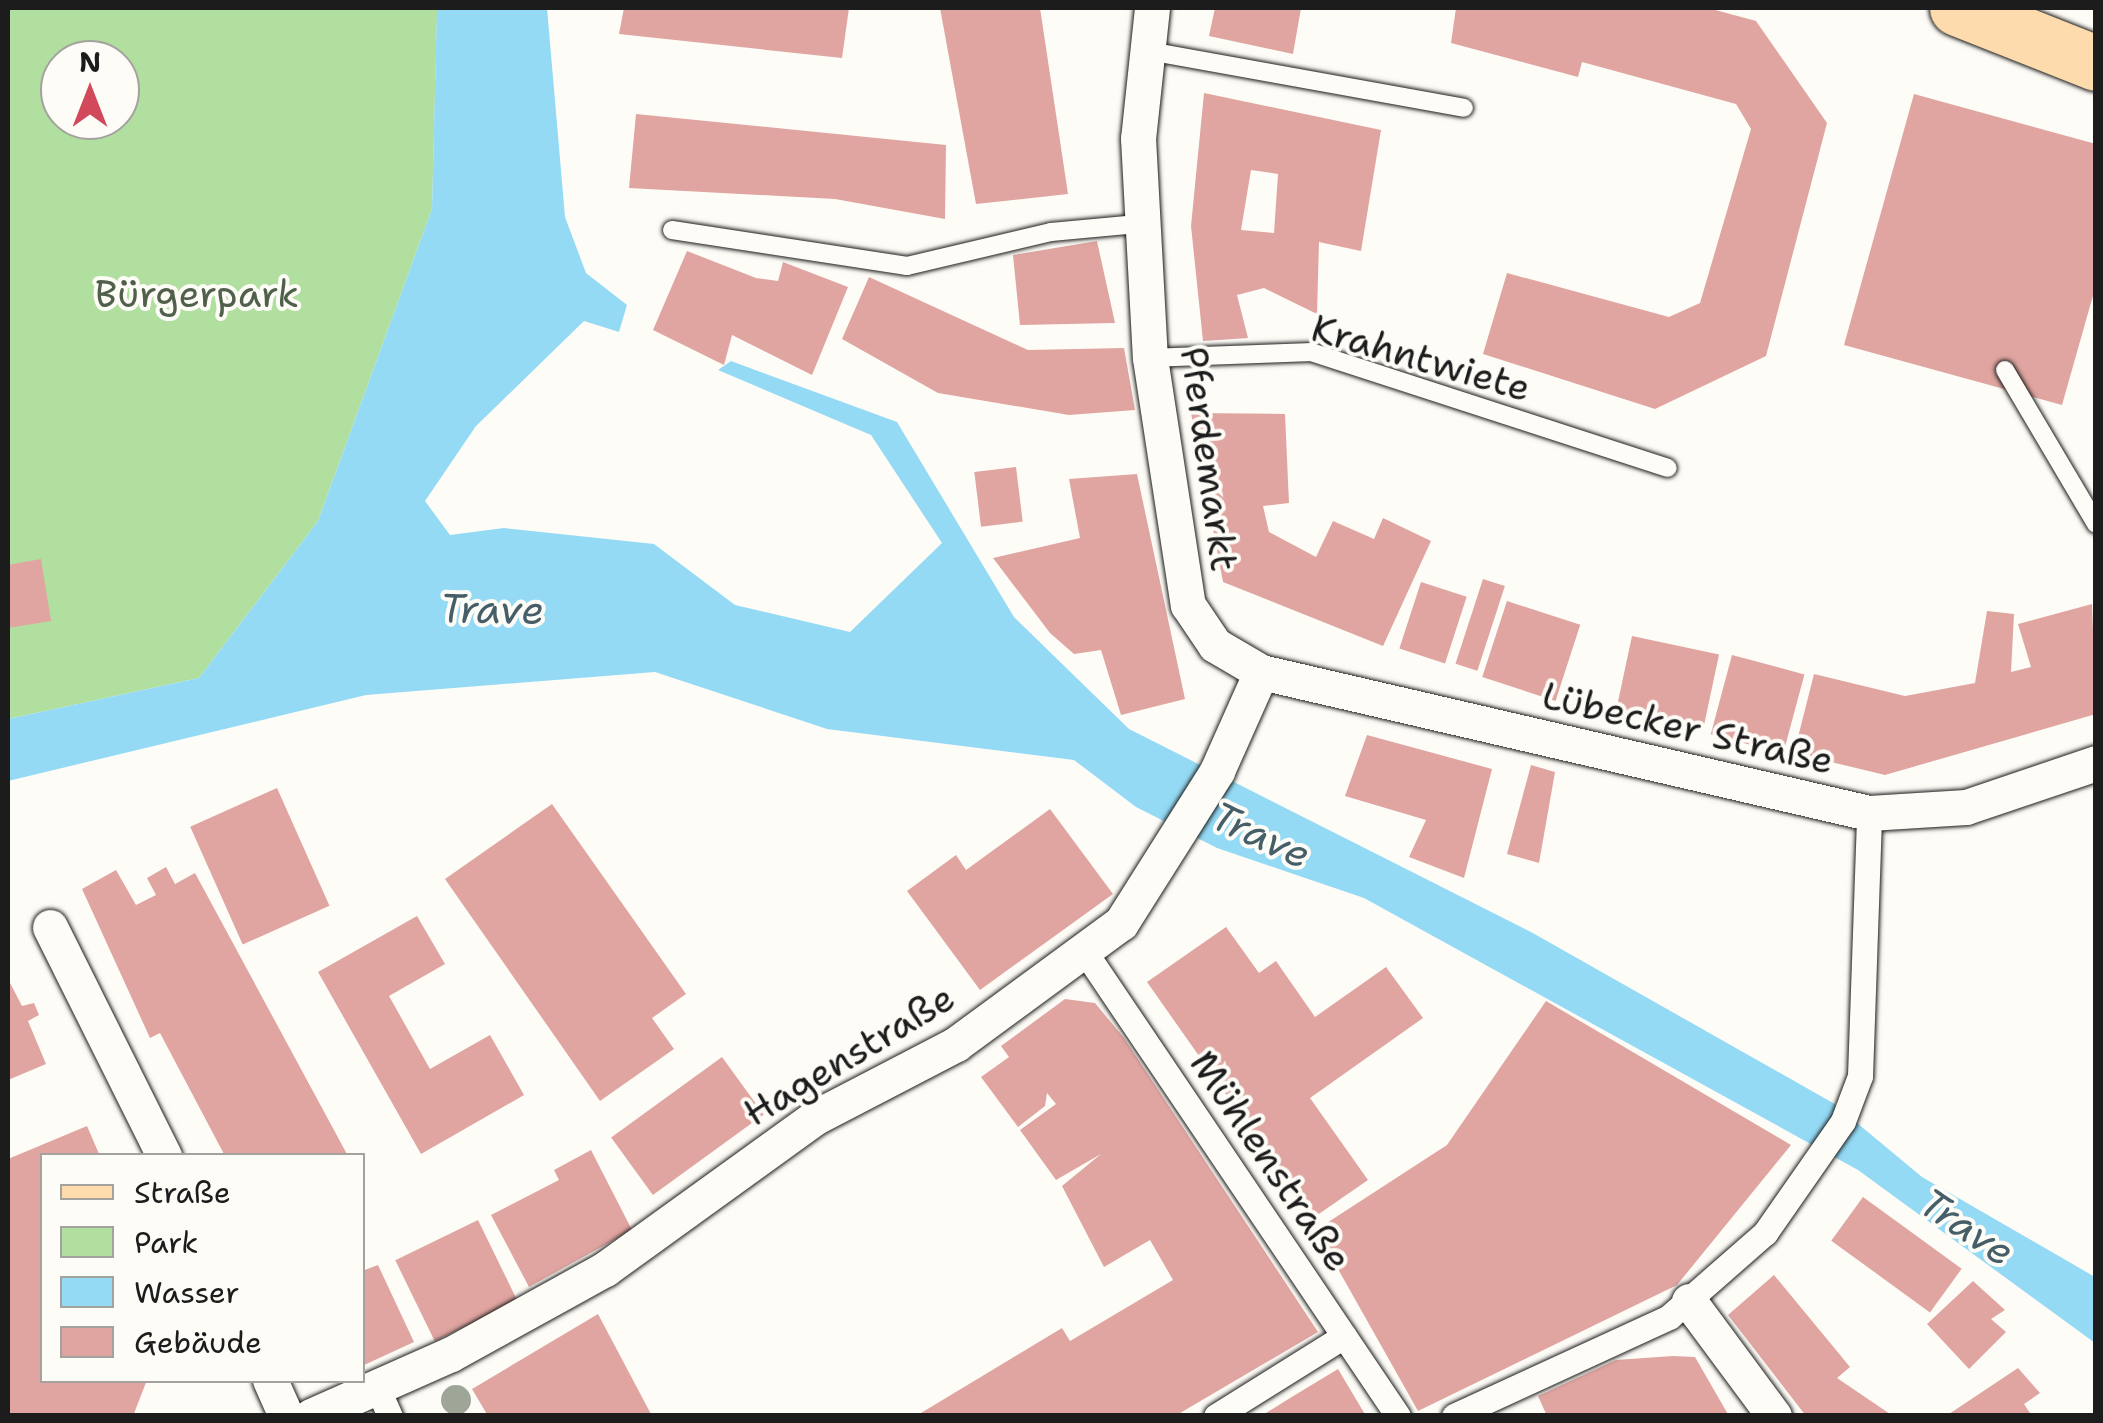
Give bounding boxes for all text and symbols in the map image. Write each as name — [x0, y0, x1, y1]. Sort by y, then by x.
north arrow — [40, 40, 140, 140]
text: N — [79, 43, 101, 81]
park label: Bürgerpark — [95, 271, 299, 317]
street label: Krahntwiete — [1306, 305, 1536, 411]
street label: Pferdemarkt — [1171, 344, 1247, 574]
water label: Trave — [440, 584, 544, 634]
street label: Lübecker Straße — [1538, 672, 1838, 784]
water label: Trave — [1204, 791, 1318, 879]
street label: Hagenstraße — [735, 974, 963, 1136]
street label: Mühlenstraße — [1180, 1042, 1362, 1280]
legend — [40, 1153, 365, 1383]
text: Straße — [134, 1172, 231, 1213]
water label: Trave — [1911, 1178, 2023, 1276]
text: Park — [134, 1222, 198, 1263]
text: Wasser — [134, 1272, 239, 1313]
text: Gebäude — [134, 1322, 262, 1363]

